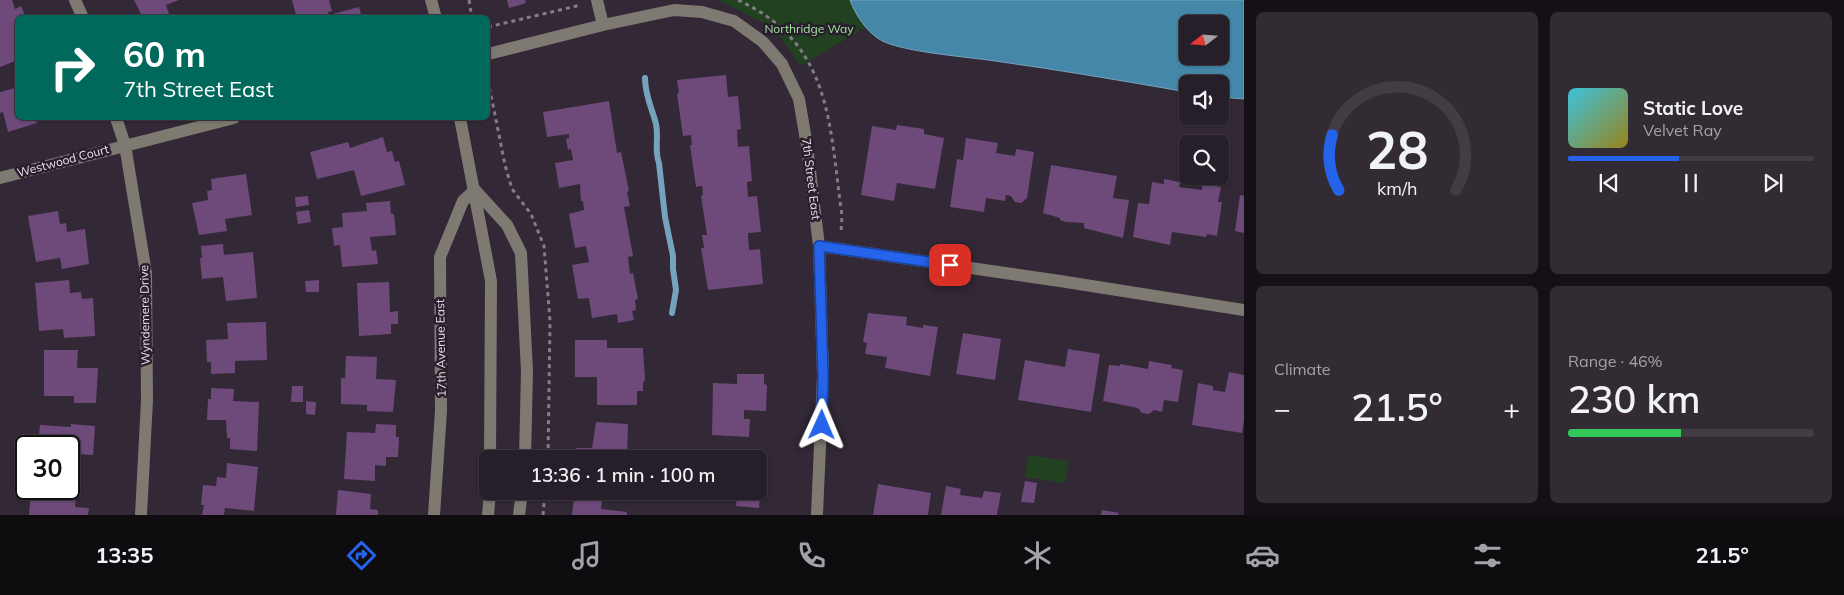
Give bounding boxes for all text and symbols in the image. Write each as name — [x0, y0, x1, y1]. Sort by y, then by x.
north arrow — [1179, 15, 1229, 65]
map controls — [1179, 15, 1229, 185]
park label: Northridge Way — [764, 21, 854, 36]
text: 60 m — [123, 32, 206, 76]
icon: right — [40, 35, 105, 100]
text: 7th Street East — [123, 75, 274, 103]
button: sound — [1179, 75, 1229, 125]
text: Static Love — [1643, 96, 1743, 120]
text: 28 — [1366, 117, 1428, 182]
text: Velvet Ray — [1643, 120, 1722, 140]
button: search — [1179, 135, 1229, 185]
street label: 7th Street East — [799, 137, 824, 221]
street label: Westwood Court — [15, 141, 110, 180]
icon: previous — [1595, 169, 1623, 197]
icon: pause — [1677, 169, 1705, 197]
icon: next — [1759, 169, 1787, 197]
text: km/h — [1377, 177, 1417, 199]
pin — [929, 244, 971, 286]
icon: arrive — [936, 251, 964, 279]
street label: Wyndemere Drive — [136, 265, 153, 365]
street label: 17th Avenue East — [432, 299, 449, 397]
text: Range · 46% — [1568, 351, 1663, 371]
text: Climate — [1274, 359, 1330, 379]
text: 230 km — [1568, 375, 1701, 423]
text: 21.5° — [1351, 383, 1443, 431]
text: − — [1274, 391, 1291, 426]
text: + — [1503, 391, 1520, 426]
position arrow — [795, 398, 847, 450]
speed limit sign: 30 — [15, 435, 80, 500]
text: 13:36 · 1 min · 100 m — [530, 463, 716, 487]
icon: directions — [344, 538, 379, 573]
icon: music — [569, 538, 604, 573]
icon: phone — [794, 538, 829, 573]
icon: climate — [1020, 538, 1055, 573]
icon: car — [1245, 538, 1280, 573]
icon: filters — [1470, 538, 1505, 573]
text: 13:35 — [95, 541, 153, 569]
text: 21.5° — [1695, 541, 1749, 569]

